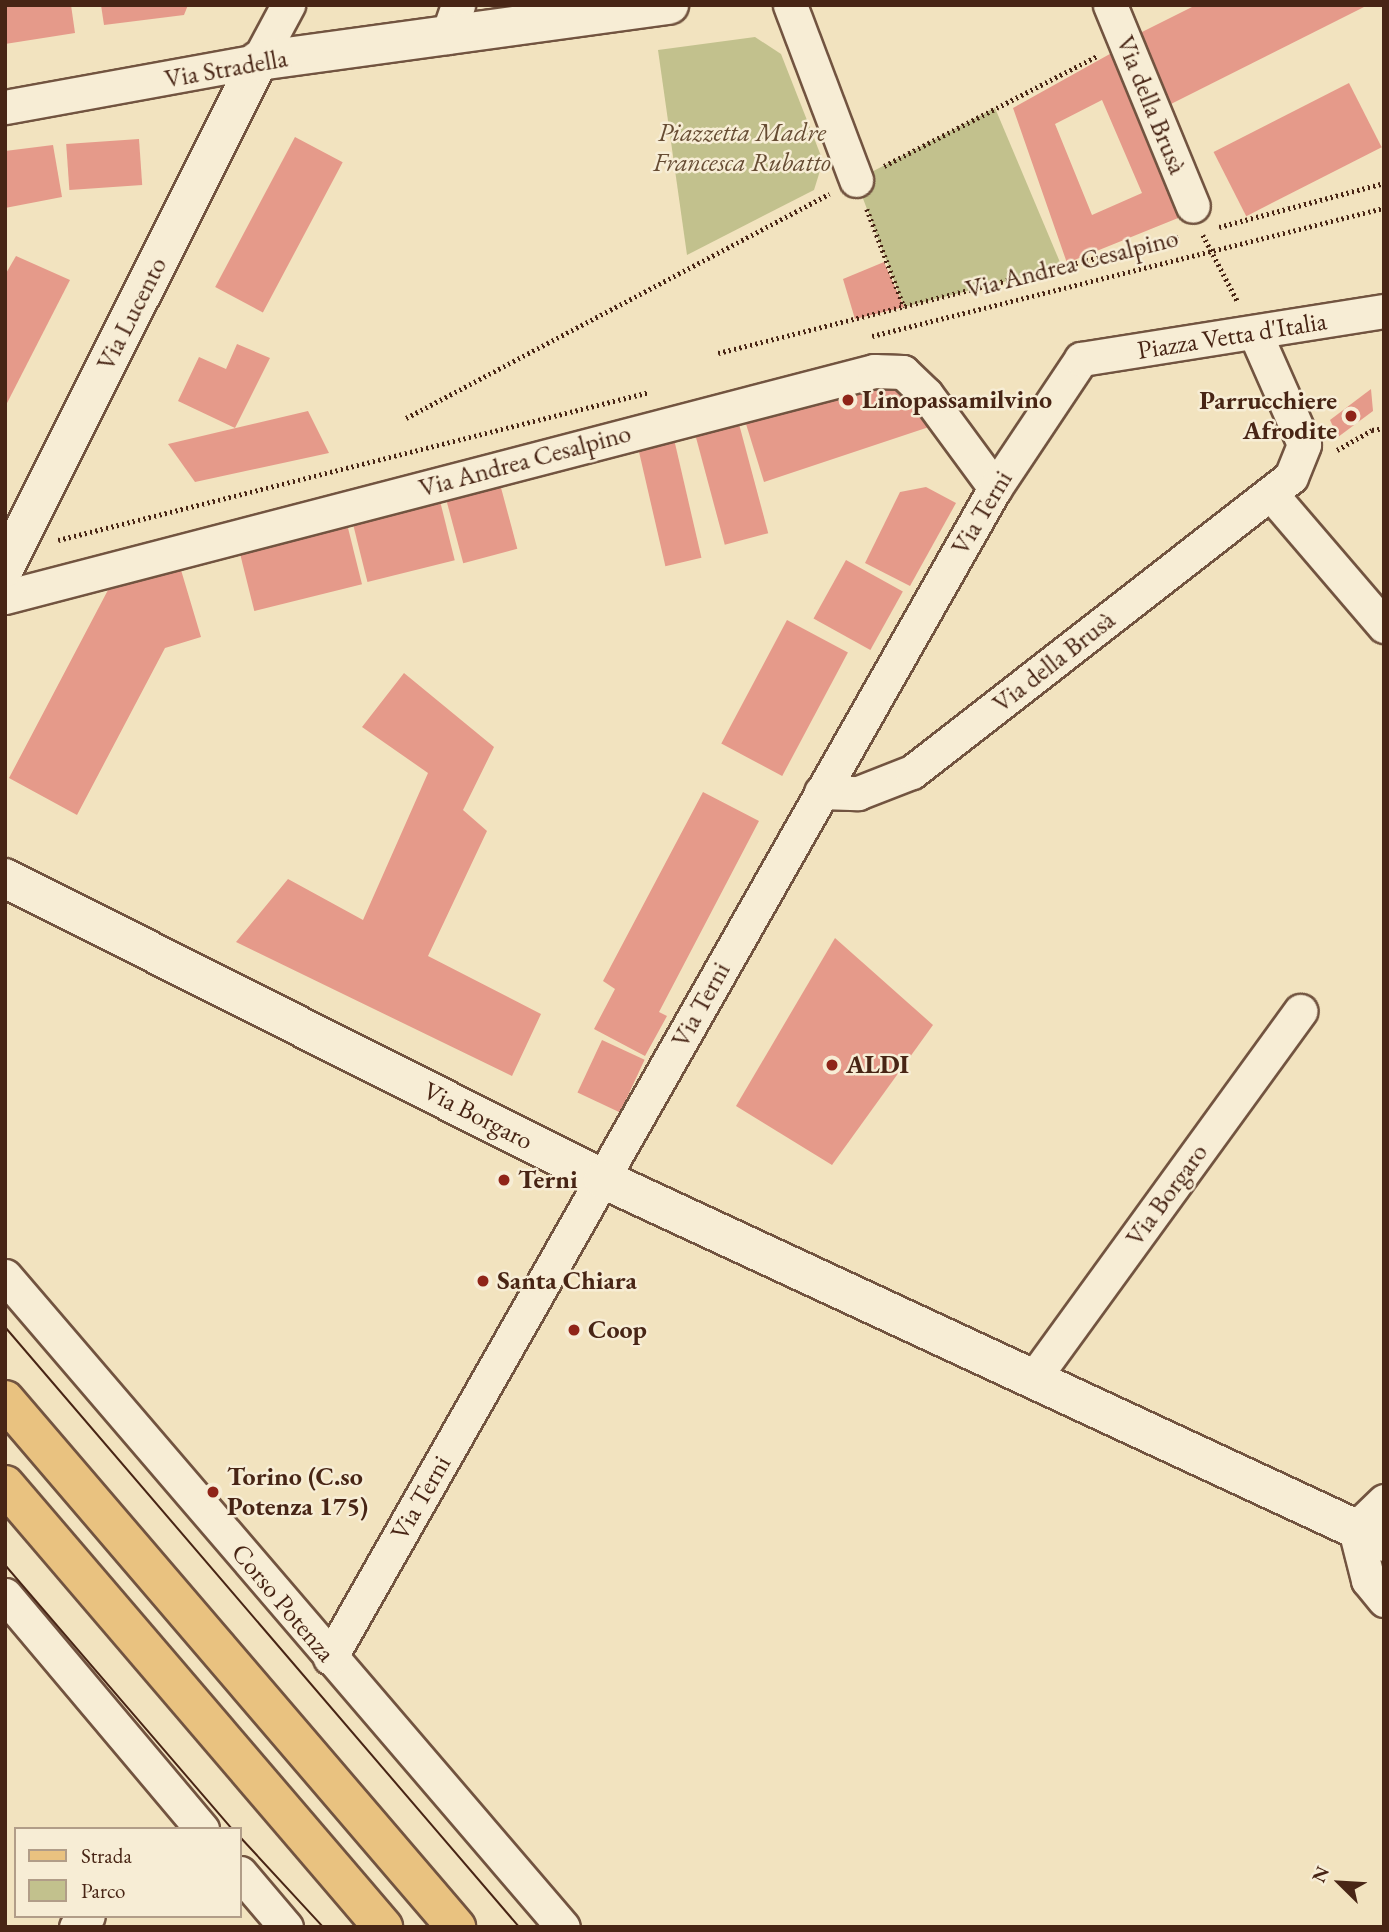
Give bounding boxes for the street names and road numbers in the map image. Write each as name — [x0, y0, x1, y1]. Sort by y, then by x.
street label: Via della Brusà — [1109, 31, 1193, 179]
street label: Via Stradella — [162, 43, 290, 95]
street label: Via Andrea Cesalpino — [962, 222, 1182, 306]
street label: Via Lucento — [90, 252, 174, 376]
street label: Piazza Vetta d'Italia — [1135, 306, 1329, 366]
street label: Via Andrea Cesalpino — [416, 418, 634, 504]
street label: Via Terni — [945, 465, 1019, 561]
street label: Via della Brusà — [987, 605, 1121, 719]
street label: Via Terni — [665, 957, 737, 1053]
street label: Via Borgaro — [418, 1075, 538, 1157]
street label: Via Borgaro — [1119, 1138, 1215, 1252]
street label: Via Terni — [384, 1450, 458, 1546]
street label: Corso Potenza — [225, 1538, 341, 1668]

